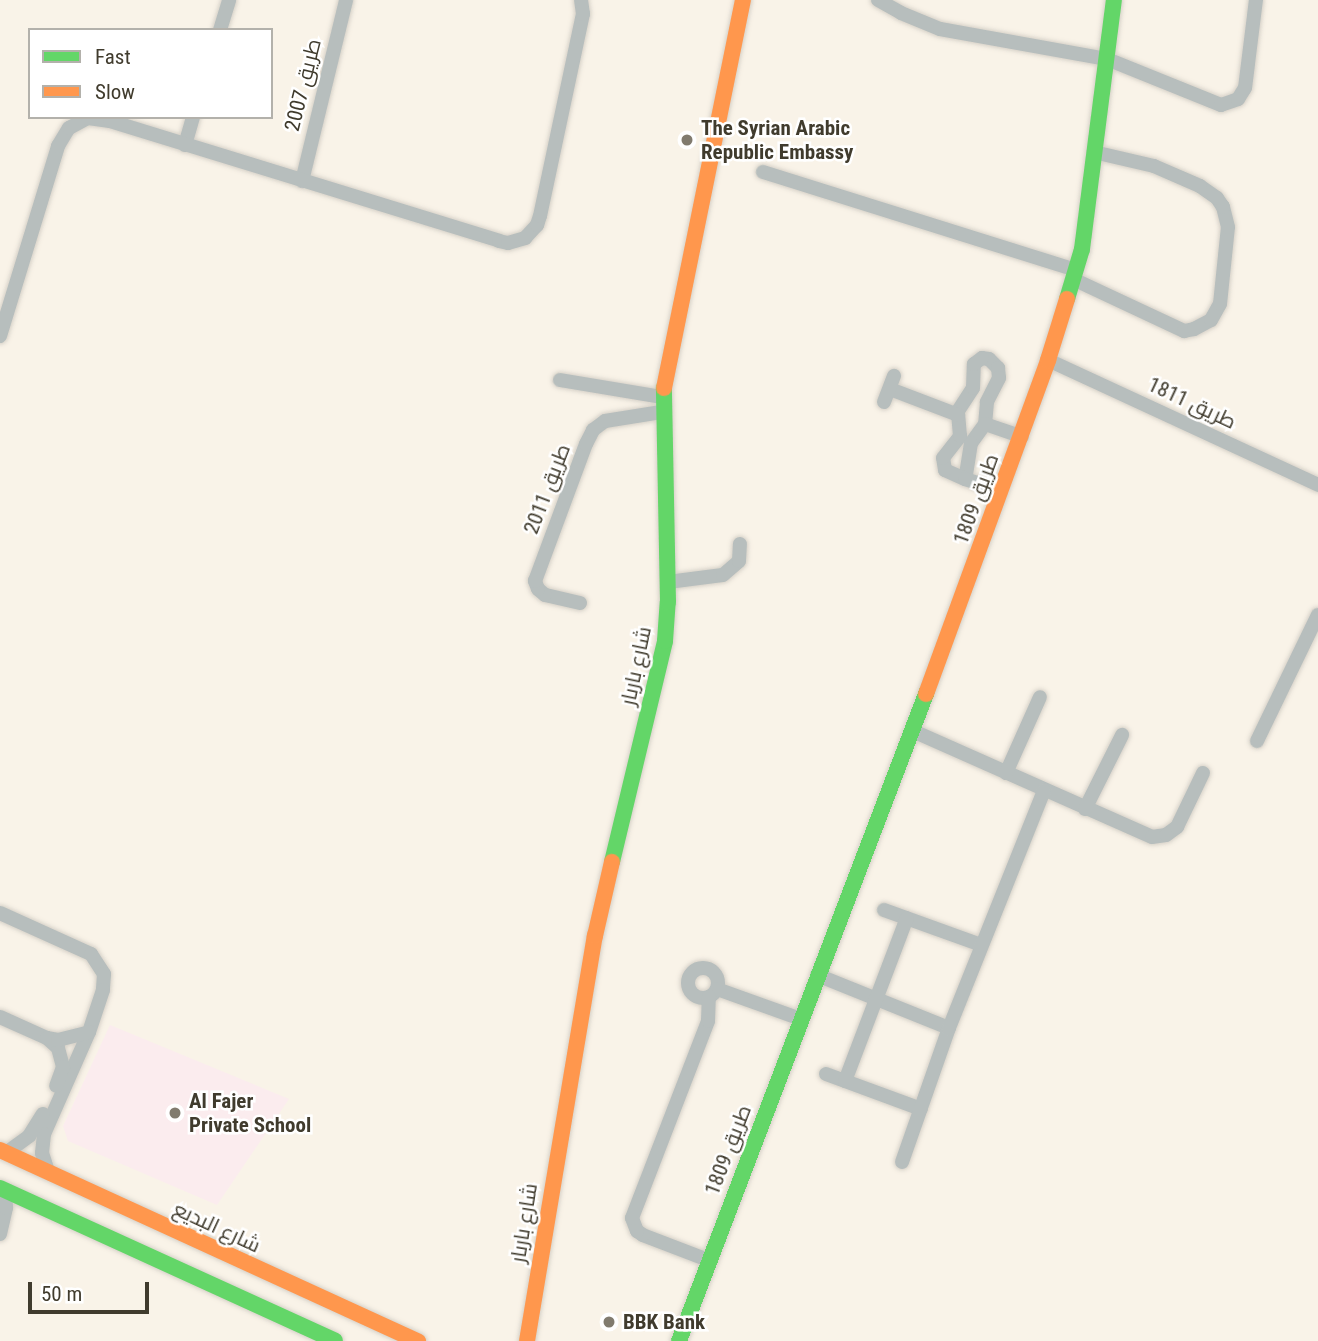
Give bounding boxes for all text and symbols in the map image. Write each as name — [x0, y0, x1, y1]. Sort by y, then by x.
legend — [28, 28, 273, 119]
street label: طريق 2007 — [279, 36, 327, 134]
text: Fast — [95, 45, 131, 69]
text: Slow — [95, 80, 135, 104]
place label: The Syrian Arabic Republic Embassy — [701, 115, 853, 165]
marker: The Syrian Arabic Republic Embassy — [679, 132, 695, 148]
street label: طريق 1811 — [1144, 372, 1240, 434]
street label: طريق 2011 — [518, 440, 576, 538]
street label: طريق 1809 — [948, 450, 1004, 548]
street label: شارع باربار — [615, 624, 657, 708]
place label: Al Fajer Private School — [189, 1088, 311, 1138]
street label: طريق 1809 — [699, 1101, 757, 1199]
marker: Al Fajer Private School — [167, 1105, 183, 1121]
street label: شارع باربار — [505, 1181, 543, 1265]
street label: شارع البديع — [169, 1196, 265, 1258]
scale bar — [32, 1268, 152, 1312]
text: 50 m — [41, 1282, 82, 1306]
place label: BBK Bank — [623, 1309, 705, 1335]
marker: BBK Bank — [601, 1314, 617, 1330]

